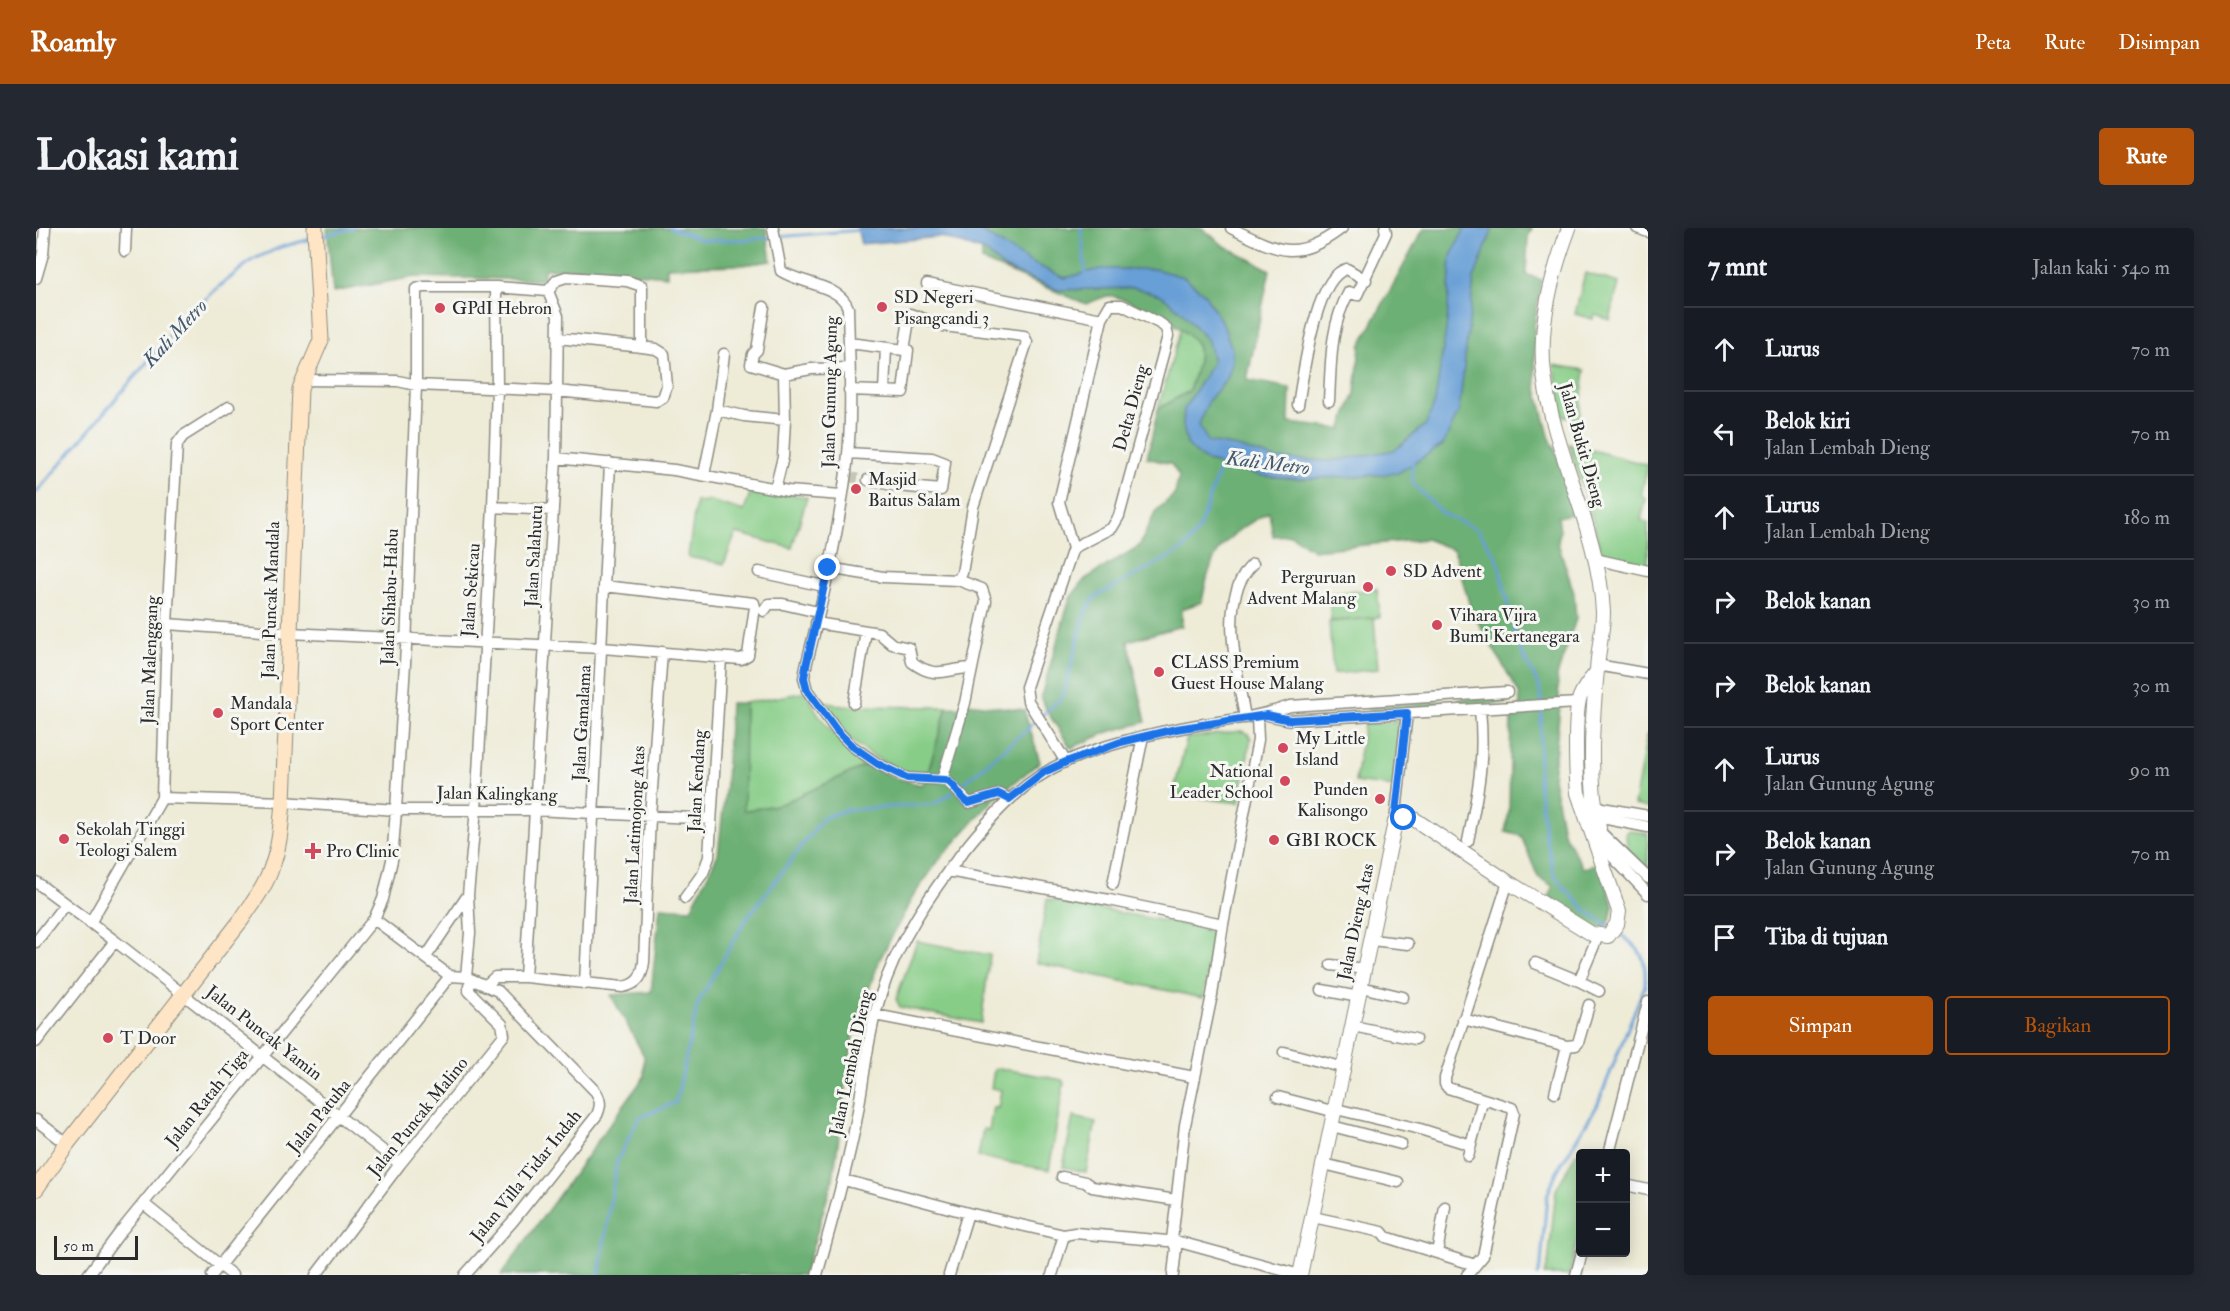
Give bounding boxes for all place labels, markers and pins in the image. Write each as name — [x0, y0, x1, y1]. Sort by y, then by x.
place label: SD Negeri Pisangcandi 3 — [894, 286, 989, 330]
place label: GPdI Hebron — [452, 297, 552, 320]
marker: SD Negeri Pisangcandi 3 — [875, 300, 889, 314]
marker: GPdI Hebron — [433, 301, 447, 315]
place label: Masjid Baitus Salam — [868, 468, 960, 512]
marker: Masjid Baitus Salam — [849, 482, 863, 496]
place label: SD Advent — [1403, 560, 1482, 583]
marker: SD Advent — [1384, 564, 1398, 578]
place label: Perguruan Advent Malang — [1246, 566, 1357, 610]
marker: Perguruan Advent Malang — [1361, 580, 1375, 594]
place label: Vihara Vijra Bumi Kertanegara — [1449, 604, 1580, 648]
marker: Vihara Vijra Bumi Kertanegara — [1430, 618, 1444, 632]
place label: CLASS Premium Guest House Malang — [1171, 651, 1325, 695]
marker: CLASS Premium Guest House Malang — [1152, 665, 1166, 679]
place label: Mandala Sport Center — [230, 692, 324, 736]
marker: Mandala Sport Center — [211, 706, 225, 720]
place label: My Little Island — [1295, 727, 1366, 771]
marker: My Little Island — [1276, 741, 1290, 755]
place label: National Leader School — [1170, 760, 1273, 804]
marker: National Leader School — [1278, 774, 1292, 788]
place label: Punden Kalisongo — [1297, 778, 1368, 822]
marker: Punden Kalisongo — [1373, 792, 1387, 806]
place label: Sekolah Tinggi Teologi Salem — [76, 818, 186, 862]
place label: GBI ROCK — [1286, 829, 1377, 852]
marker: Sekolah Tinggi Teologi Salem — [57, 832, 71, 846]
marker: GBI ROCK — [1267, 833, 1281, 847]
place label: Pro Clinic — [326, 840, 399, 863]
marker: Pro Clinic — [304, 842, 322, 860]
place label: T Door — [120, 1027, 176, 1050]
marker: T Door — [101, 1031, 115, 1045]

